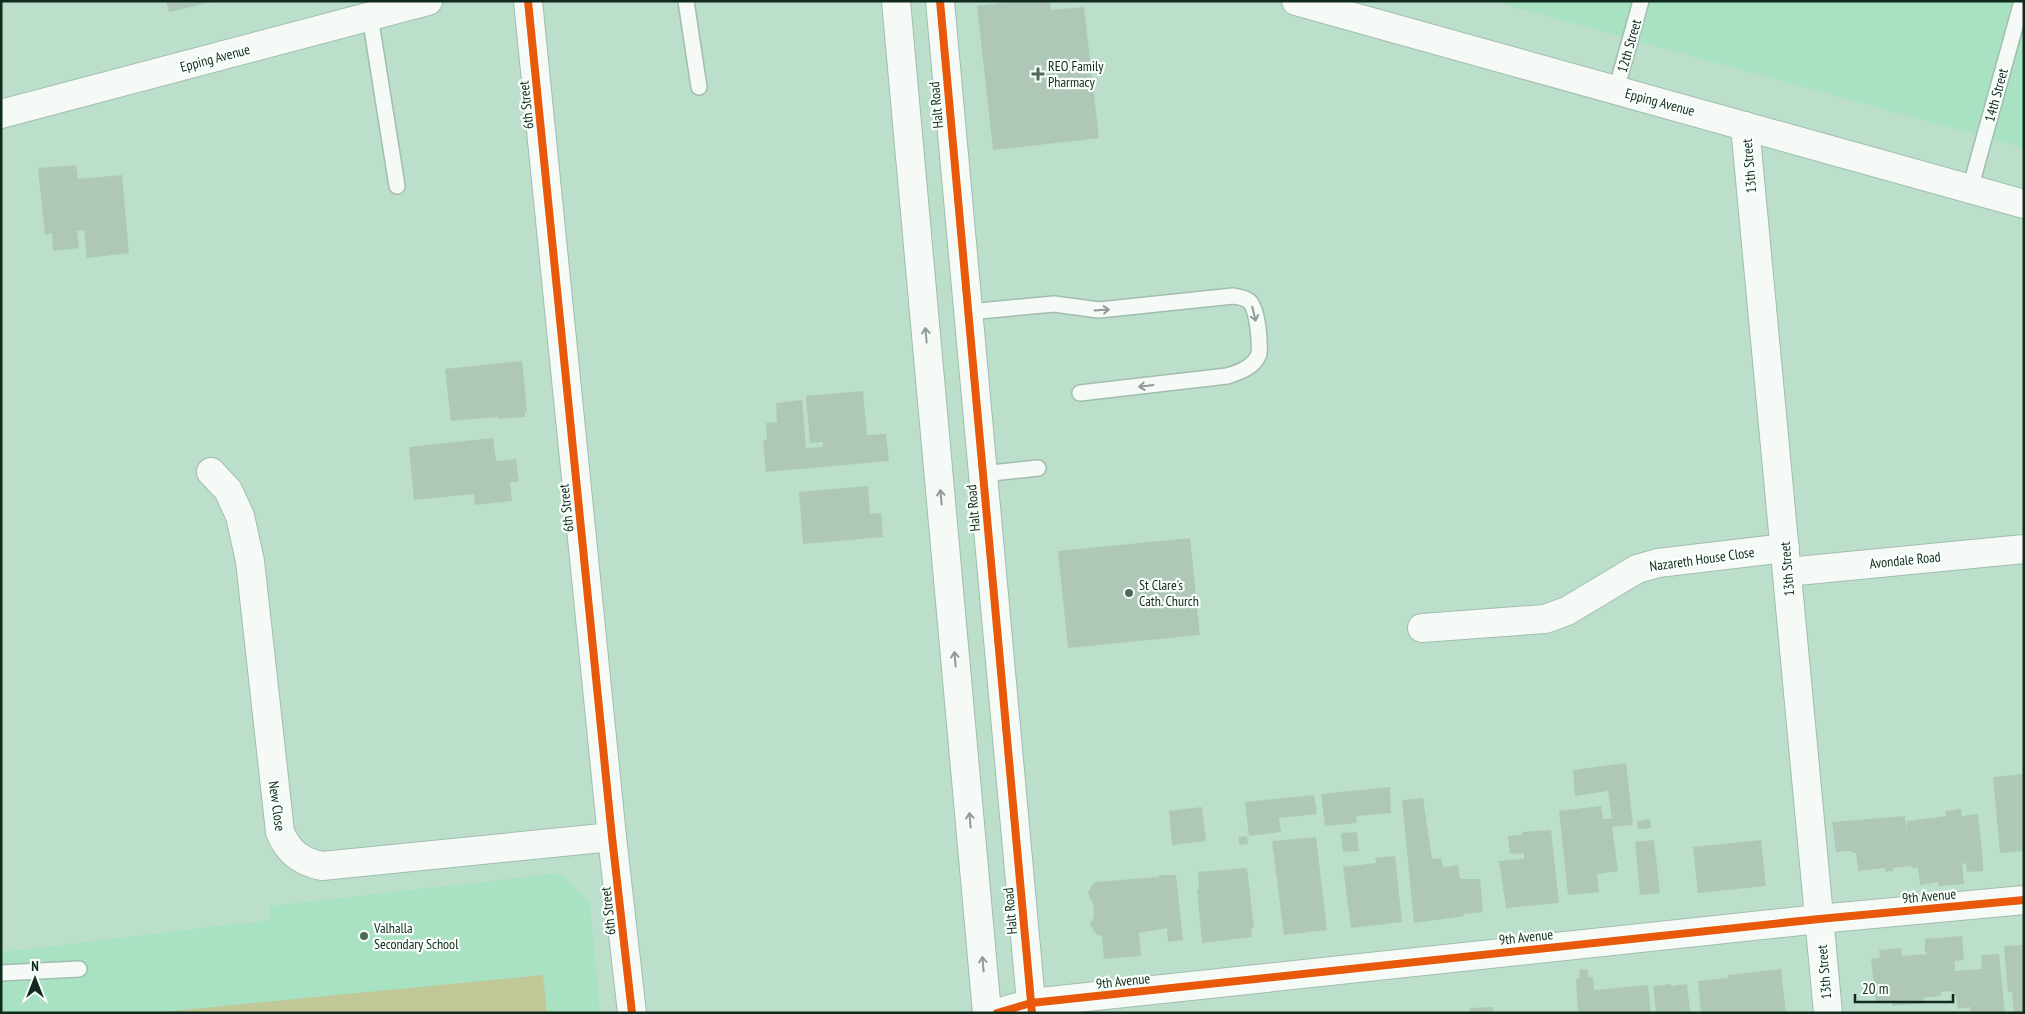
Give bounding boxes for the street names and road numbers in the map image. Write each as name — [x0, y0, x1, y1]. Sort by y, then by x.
street label: 12th Street — [1613, 17, 1645, 75]
street label: Epping Avenue — [178, 40, 252, 76]
street label: 14th Street — [1980, 66, 2012, 124]
street label: 6th Street — [515, 80, 537, 130]
street label: Halt Road — [925, 81, 947, 129]
street label: Epping Avenue — [1623, 84, 1697, 120]
street label: 13th Street — [1738, 138, 1760, 194]
street label: 6th Street — [555, 483, 577, 533]
street label: Halt Road — [962, 484, 984, 532]
street label: 13th Street — [1776, 541, 1798, 597]
street label: Nazareth House Close — [1648, 543, 1756, 575]
street label: Avondale Road — [1869, 547, 1941, 573]
street label: New Close — [265, 780, 289, 832]
street label: 9th Avenue — [1901, 885, 1957, 907]
street label: 6th Street — [597, 886, 619, 936]
street label: Halt Road — [999, 887, 1021, 935]
street label: 9th Avenue — [1498, 925, 1554, 949]
street label: 13th Street — [1813, 944, 1835, 1000]
street label: 9th Avenue — [1095, 969, 1151, 993]

